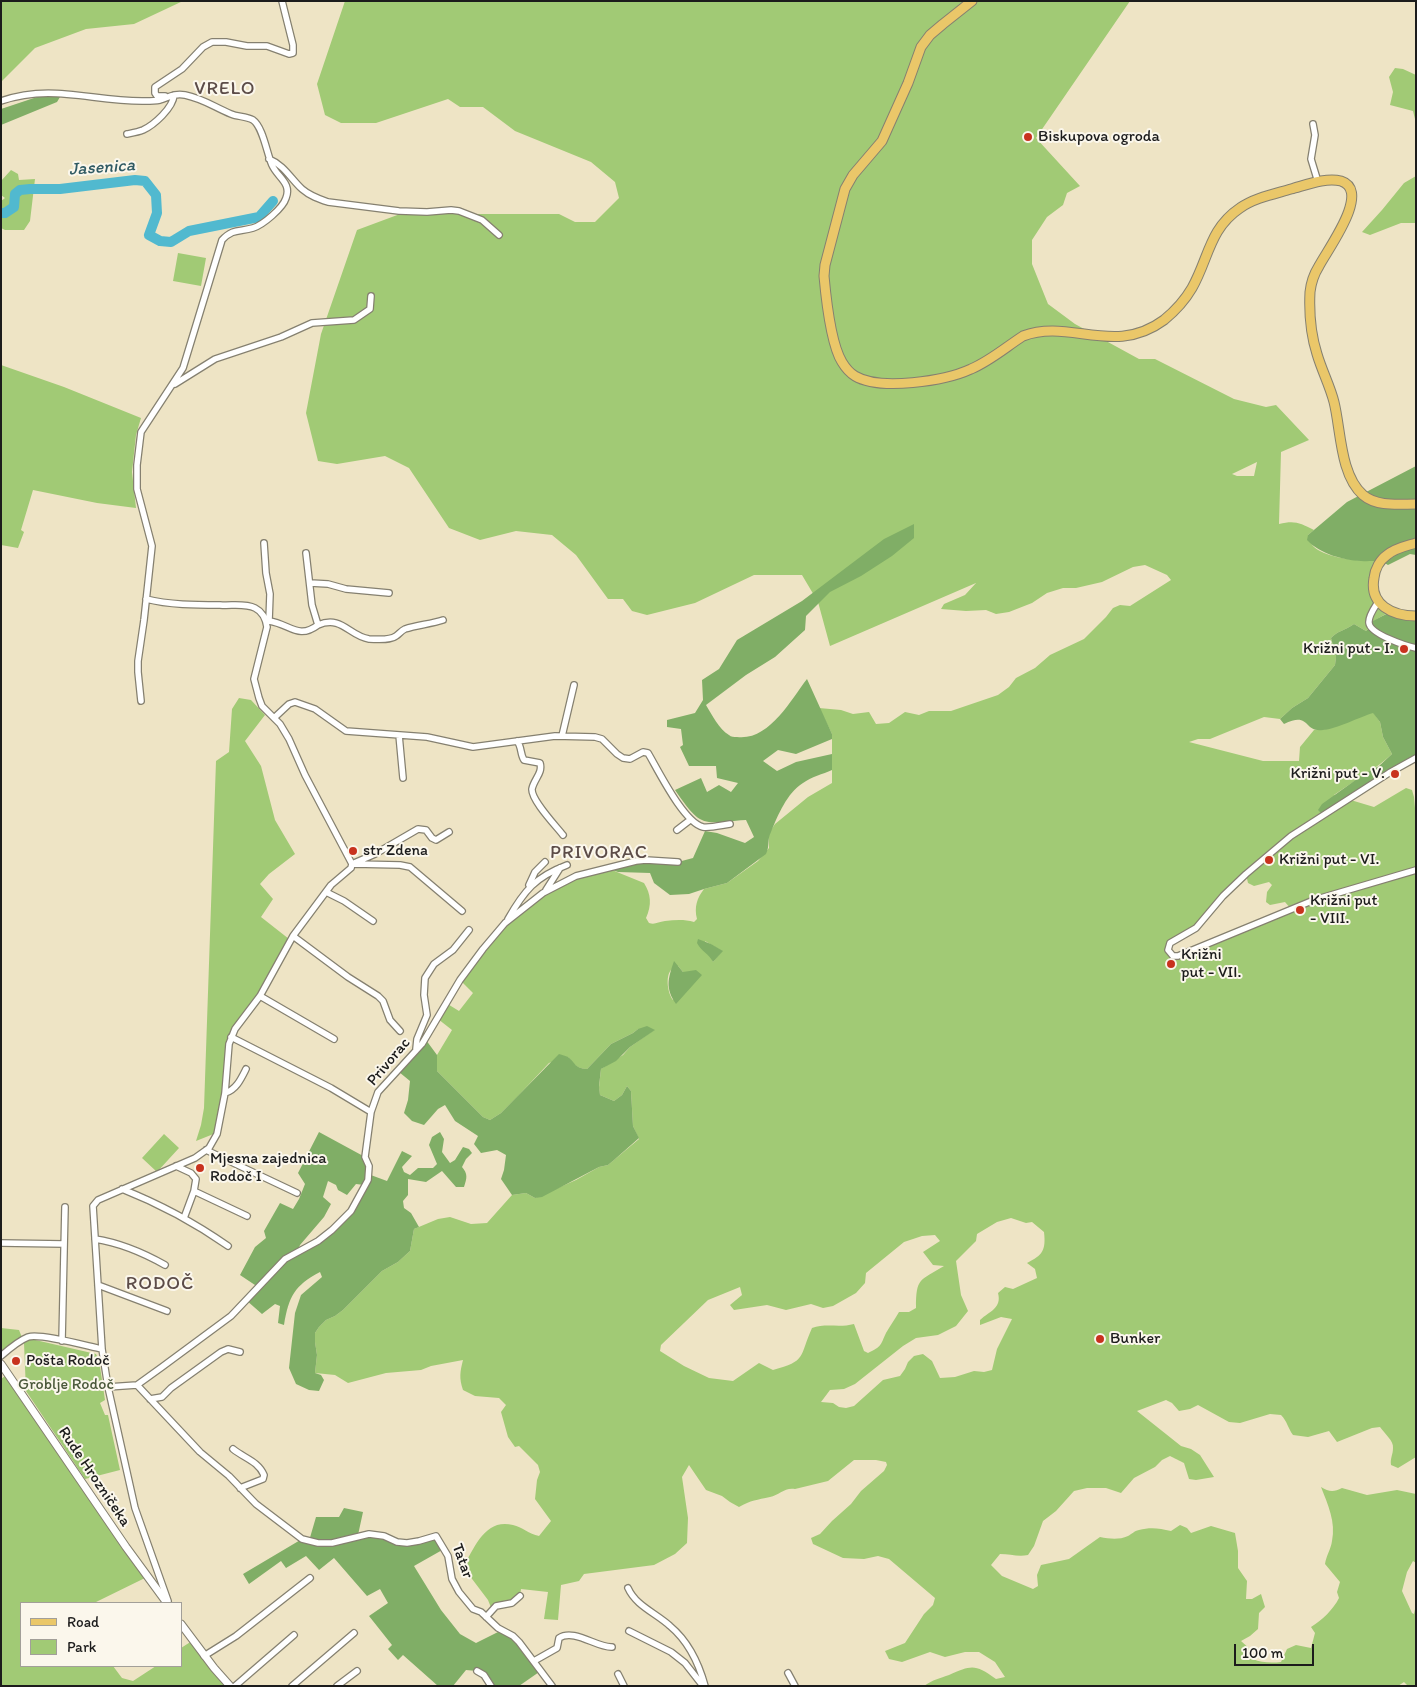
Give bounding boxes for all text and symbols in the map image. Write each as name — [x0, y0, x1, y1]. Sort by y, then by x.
district label: VRELO — [193, 78, 257, 100]
place label: Biskupova ogroda — [1038, 127, 1160, 147]
marker: Biskupova ogroda — [1022, 131, 1034, 143]
water label: Jasenica — [68, 155, 136, 181]
place label: Križni put - I. — [1303, 639, 1394, 659]
marker: Križni put - I. — [1398, 643, 1410, 655]
place label: Križni put - V. — [1291, 764, 1385, 784]
marker: Križni put - V. — [1389, 768, 1401, 780]
place label: str Zdena — [363, 841, 428, 861]
district label: PRIVORAC — [549, 842, 649, 864]
marker: str Zdena — [347, 845, 359, 857]
place label: Križni put - VI. — [1279, 850, 1379, 870]
marker: Križni put - VI. — [1263, 854, 1275, 866]
place label: Križni put - VIII. — [1310, 891, 1377, 929]
marker: Križni put - VIII. — [1294, 904, 1306, 916]
place label: Križni put - VII. — [1181, 945, 1241, 983]
marker: Križni put - VII. — [1165, 958, 1177, 970]
street label: Privorac — [363, 1034, 415, 1090]
place label: Mjesna zajednica Rodoč I — [210, 1149, 327, 1187]
marker: Mjesna zajednica Rodoč I — [194, 1162, 206, 1174]
district label: RODOČ — [125, 1273, 195, 1295]
place label: Bunker — [1110, 1329, 1160, 1349]
marker: Bunker — [1094, 1333, 1106, 1345]
place label: Pošta Rodoč — [26, 1351, 110, 1371]
marker: Pošta Rodoč — [10, 1355, 22, 1367]
park label: Groblje Rodoč — [18, 1375, 114, 1395]
street label: Rude Hrozničeka — [53, 1423, 135, 1531]
street label: Tatar — [447, 1541, 477, 1581]
legend — [20, 1602, 182, 1667]
text: Road — [67, 1613, 99, 1631]
scale bar — [1237, 1634, 1317, 1666]
text: Park — [67, 1638, 97, 1656]
text: 100 m — [1242, 1644, 1283, 1662]

